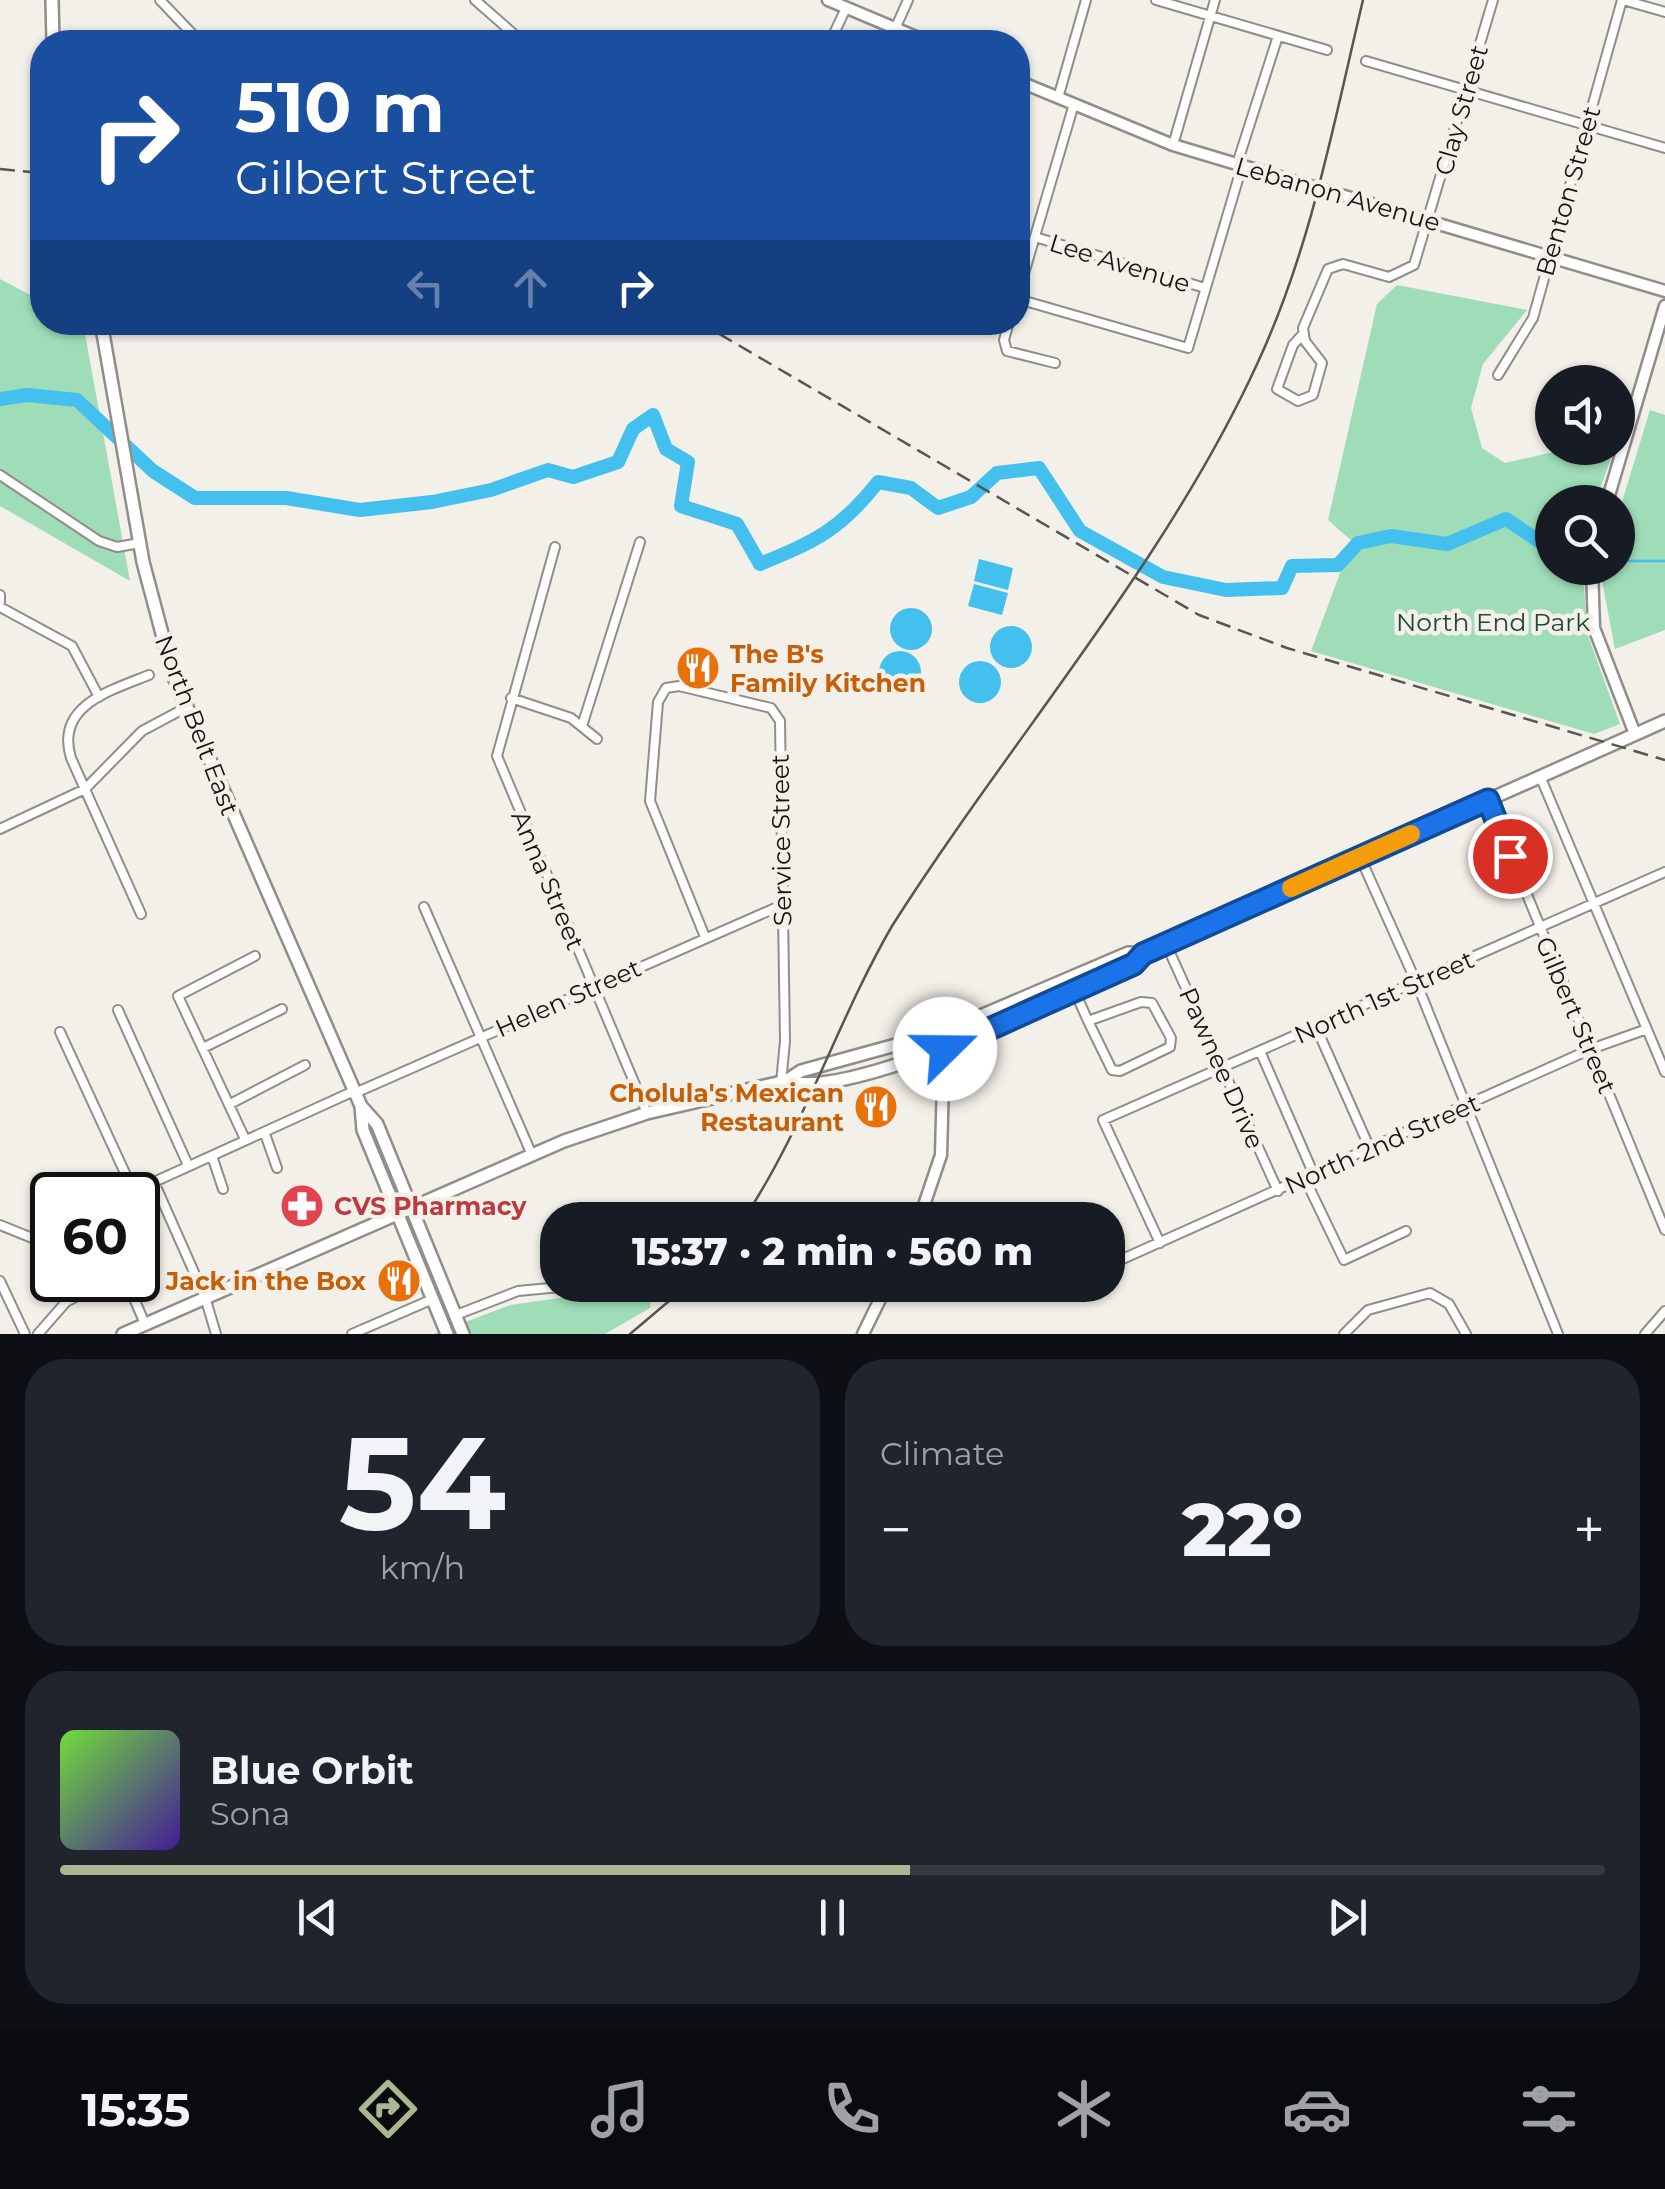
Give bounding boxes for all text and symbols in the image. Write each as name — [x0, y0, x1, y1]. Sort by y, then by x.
street label: Clay Street — [1428, 41, 1494, 179]
text: 510 m — [235, 64, 445, 150]
icon: right — [70, 70, 200, 200]
street label: Benton Street — [1529, 103, 1607, 279]
text: Gilbert Street — [235, 150, 537, 205]
street label: Lebanon Avenue — [1232, 150, 1444, 238]
street label: Lee Avenue — [1046, 227, 1194, 299]
icon: left — [398, 260, 453, 315]
icon: ahead — [503, 260, 558, 315]
icon: right — [608, 260, 663, 315]
map controls — [1535, 365, 1635, 585]
button: sound — [1535, 365, 1635, 465]
button: search — [1535, 485, 1635, 585]
park label: North End Park — [1396, 607, 1590, 637]
street label: North Belt East — [149, 631, 245, 819]
place label: The B's Family Kitchen — [730, 639, 926, 698]
restaurant icon: The B's Family Kitchen — [675, 645, 721, 691]
street label: Service Street — [764, 754, 798, 926]
street label: Anna Street — [505, 806, 591, 954]
pin — [1468, 814, 1553, 899]
icon: arrive — [1483, 829, 1538, 884]
street label: Gilbert Street — [1529, 932, 1623, 1098]
street label: North 1st Street — [1290, 944, 1478, 1050]
street label: Helen Street — [491, 953, 645, 1043]
street label: Pawnee Drive — [1173, 983, 1271, 1153]
position arrow — [893, 997, 997, 1101]
place label: Cholula's Mexican Restaurant — [609, 1078, 844, 1137]
restaurant icon: Cholula's Mexican Restaurant — [853, 1084, 899, 1130]
street label: North 2nd Street — [1280, 1088, 1484, 1200]
speed limit sign: 60 — [30, 1172, 160, 1302]
pharmacy icon: CVS Pharmacy — [279, 1183, 325, 1229]
place label: CVS Pharmacy — [334, 1191, 528, 1221]
text: 15:37 · 2 min · 560 m — [632, 1228, 1033, 1275]
restaurant icon: Jack in the Box — [376, 1258, 422, 1304]
place label: Jack in the Box — [165, 1266, 366, 1296]
text: 54 — [339, 1403, 506, 1562]
text: Climate — [880, 1434, 1004, 1473]
text: 22° — [1182, 1483, 1303, 1575]
text: − — [880, 1496, 912, 1563]
text: + — [1573, 1496, 1605, 1563]
text: km/h — [380, 1548, 465, 1587]
text: Blue Orbit — [210, 1747, 414, 1794]
text: Sona — [210, 1794, 290, 1833]
icon: previous — [290, 1890, 345, 1945]
icon: pause — [805, 1890, 860, 1945]
icon: next — [1320, 1890, 1375, 1945]
icon: directions — [353, 2074, 423, 2144]
icon: music — [585, 2074, 655, 2144]
icon: phone — [817, 2074, 887, 2144]
icon: climate — [1049, 2074, 1119, 2144]
icon: car — [1282, 2074, 1352, 2144]
icon: filters — [1514, 2074, 1584, 2144]
text: 15:35 — [81, 2082, 190, 2137]

